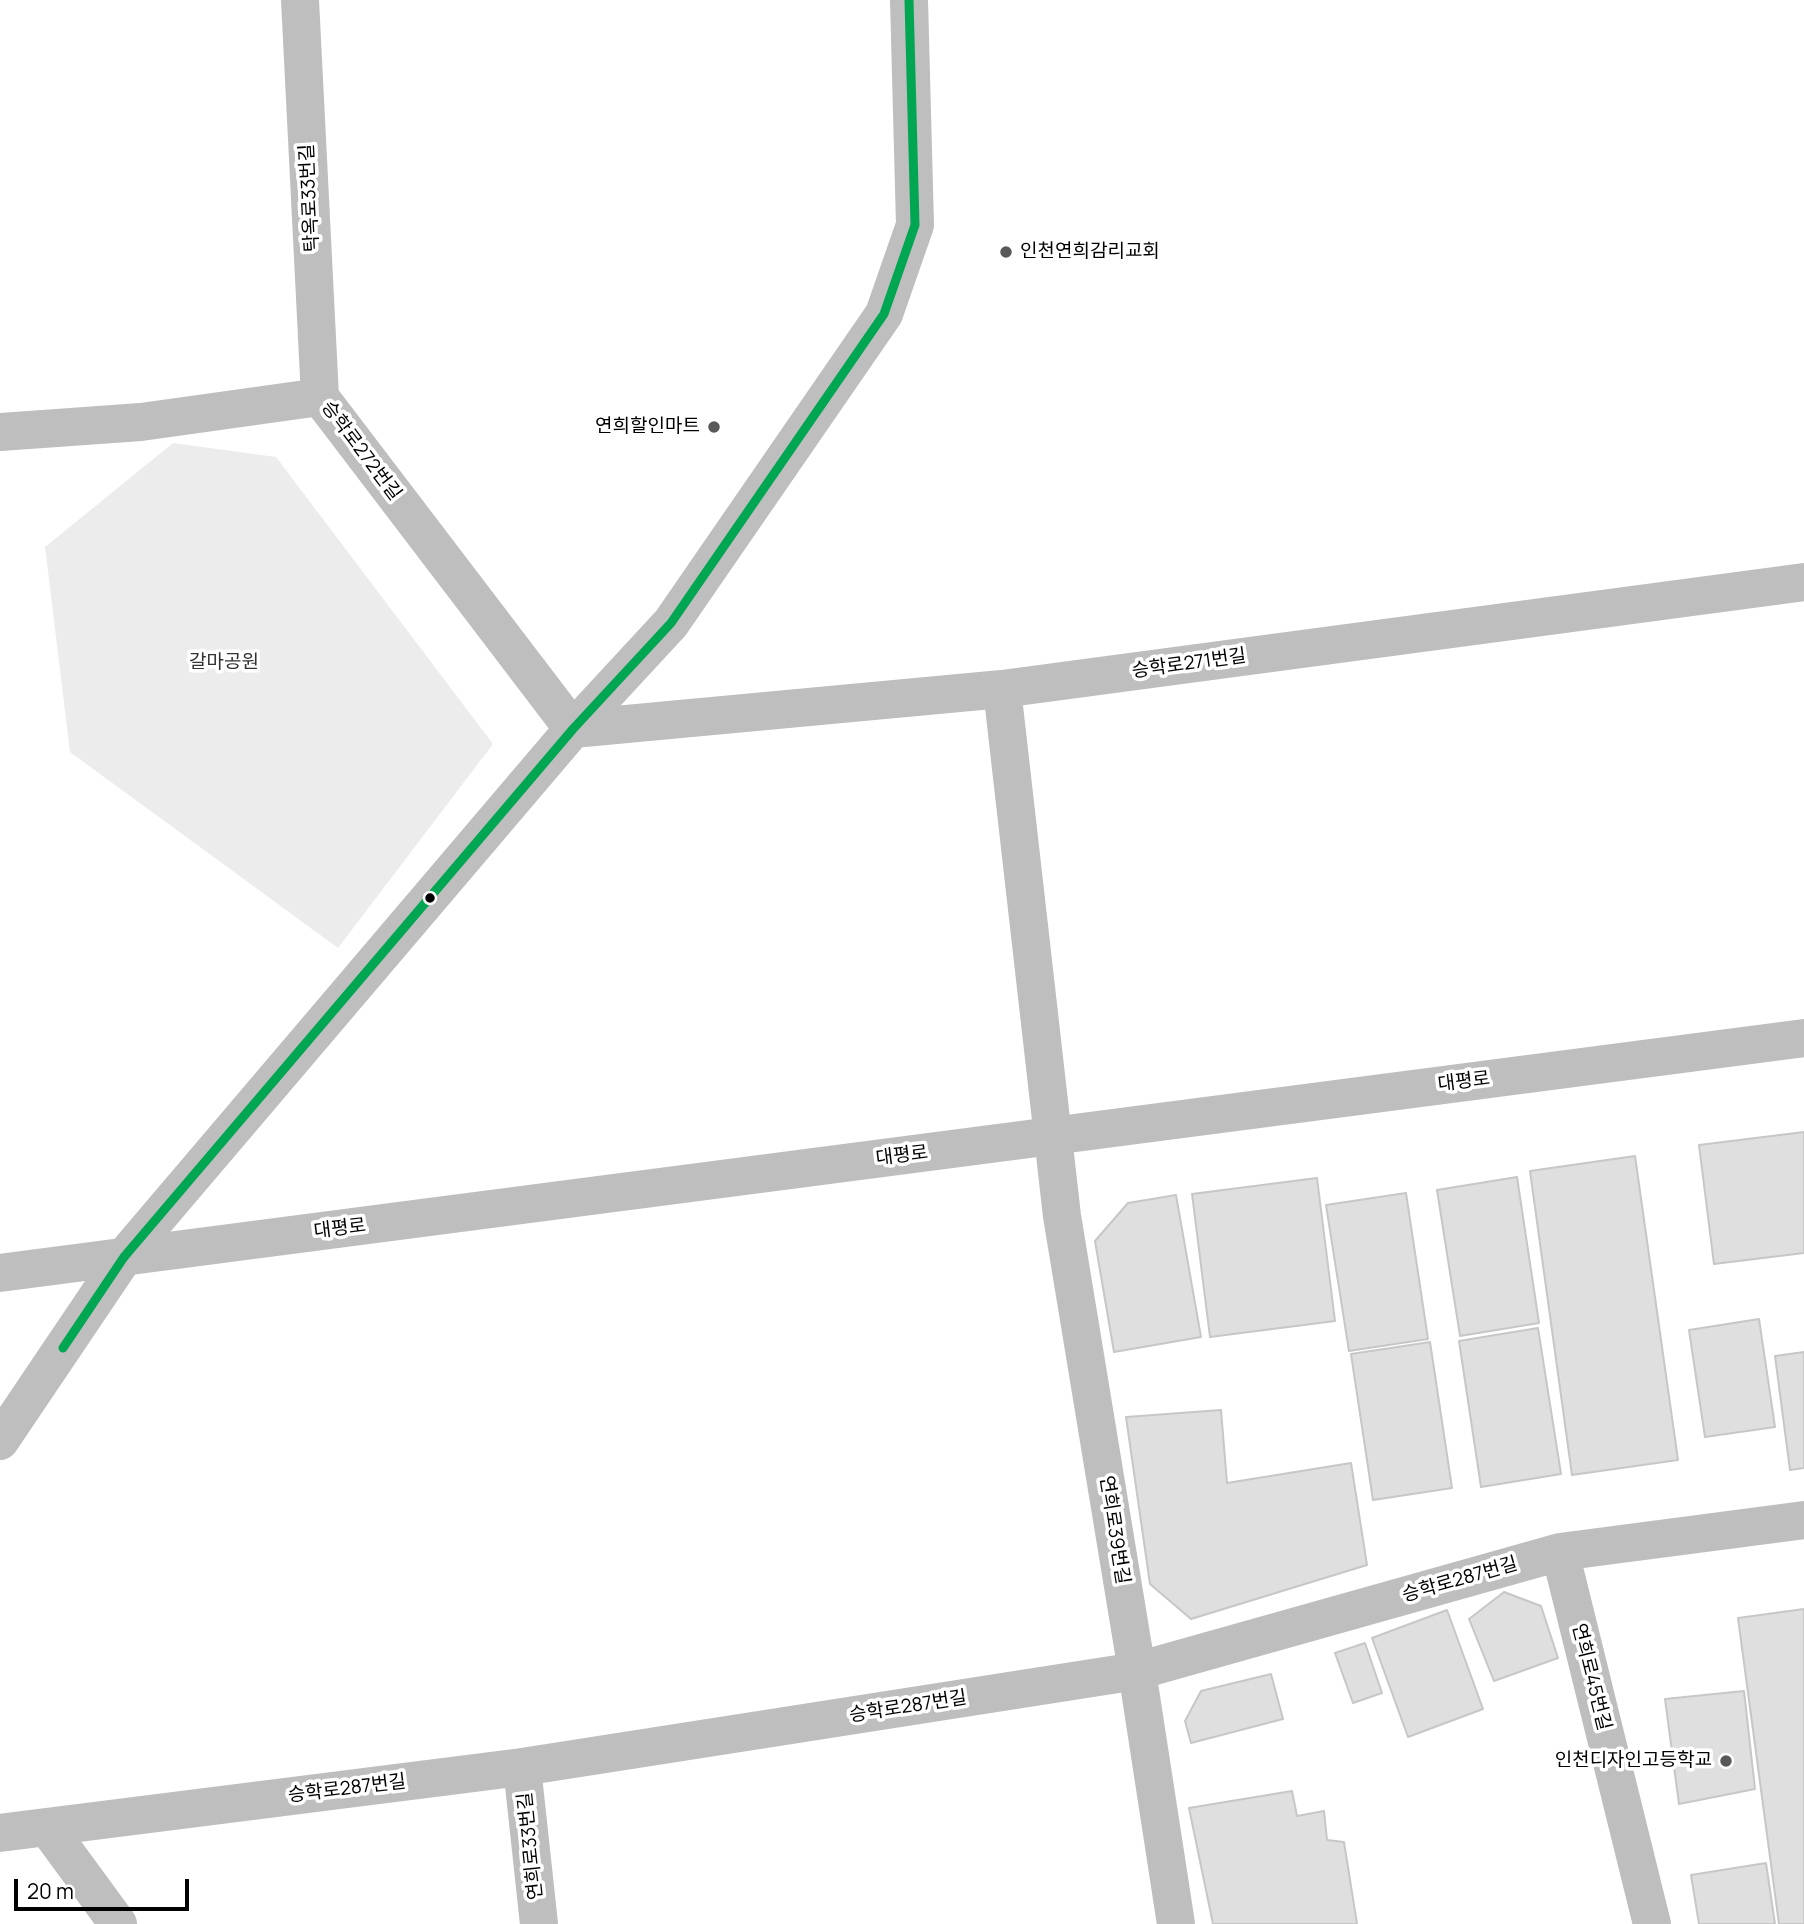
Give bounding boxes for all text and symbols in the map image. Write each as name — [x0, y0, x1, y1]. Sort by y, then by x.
street label: 탁옥로33번길 — [296, 143, 324, 253]
place label: 인천연희감리교회 — [1020, 241, 1160, 263]
marker: 인천연희감리교회 — [998, 244, 1014, 260]
street label: 승학로272번길 — [316, 397, 406, 505]
place label: 연희할인마트 — [595, 416, 700, 438]
marker: 연희할인마트 — [706, 419, 722, 435]
street label: 승학로271번길 — [1130, 645, 1248, 683]
park label: 갈마공원 — [189, 652, 259, 674]
unlabelled marker — [423, 891, 437, 905]
street label: 대평로 — [1437, 1067, 1491, 1097]
street label: 대평로 — [875, 1141, 929, 1171]
street label: 대평로 — [313, 1214, 367, 1244]
street label: 연희로39번길 — [1094, 1474, 1134, 1586]
street label: 승학로287번길 — [1400, 1553, 1520, 1607]
street label: 연희로45번길 — [1567, 1621, 1615, 1733]
street label: 승학로287번길 — [848, 1686, 968, 1728]
place label: 인천디자인고등학교 — [1555, 1750, 1712, 1772]
marker: 인천디자인고등학교 — [1718, 1753, 1734, 1769]
street label: 승학로287번길 — [287, 1770, 407, 1808]
street label: 연희로33번길 — [514, 1791, 548, 1901]
scale bar — [18, 1864, 192, 1908]
text: 20 m — [27, 1877, 74, 1905]

